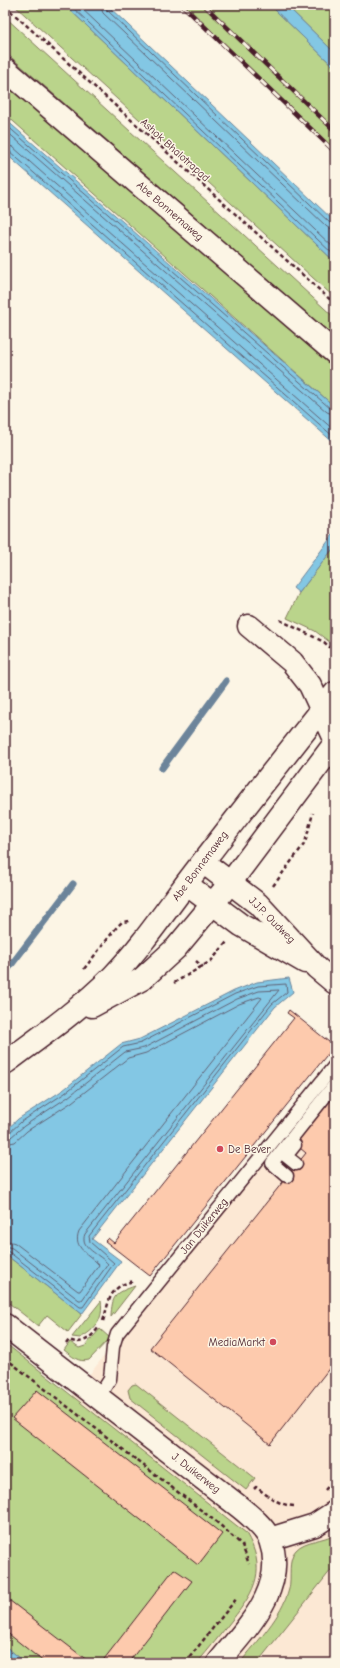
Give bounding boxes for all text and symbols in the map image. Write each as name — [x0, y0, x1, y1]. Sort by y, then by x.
street label: Ashok Bhalotrapad — [138, 116, 212, 185]
street label: Abe Bonnemaweg — [134, 178, 206, 244]
street label: Abe Bonnemaweg — [169, 828, 231, 904]
street label: J.J.P. Oudweg — [246, 894, 298, 946]
place label: De Bever — [228, 1143, 271, 1156]
marker: De Bever — [215, 1144, 225, 1154]
street label: Jan Duikerweg — [177, 1195, 231, 1257]
place label: MediaMarkt — [209, 1336, 266, 1349]
marker: MediaMarkt — [268, 1337, 278, 1347]
street label: J. Duikerweg — [169, 1450, 223, 1496]

